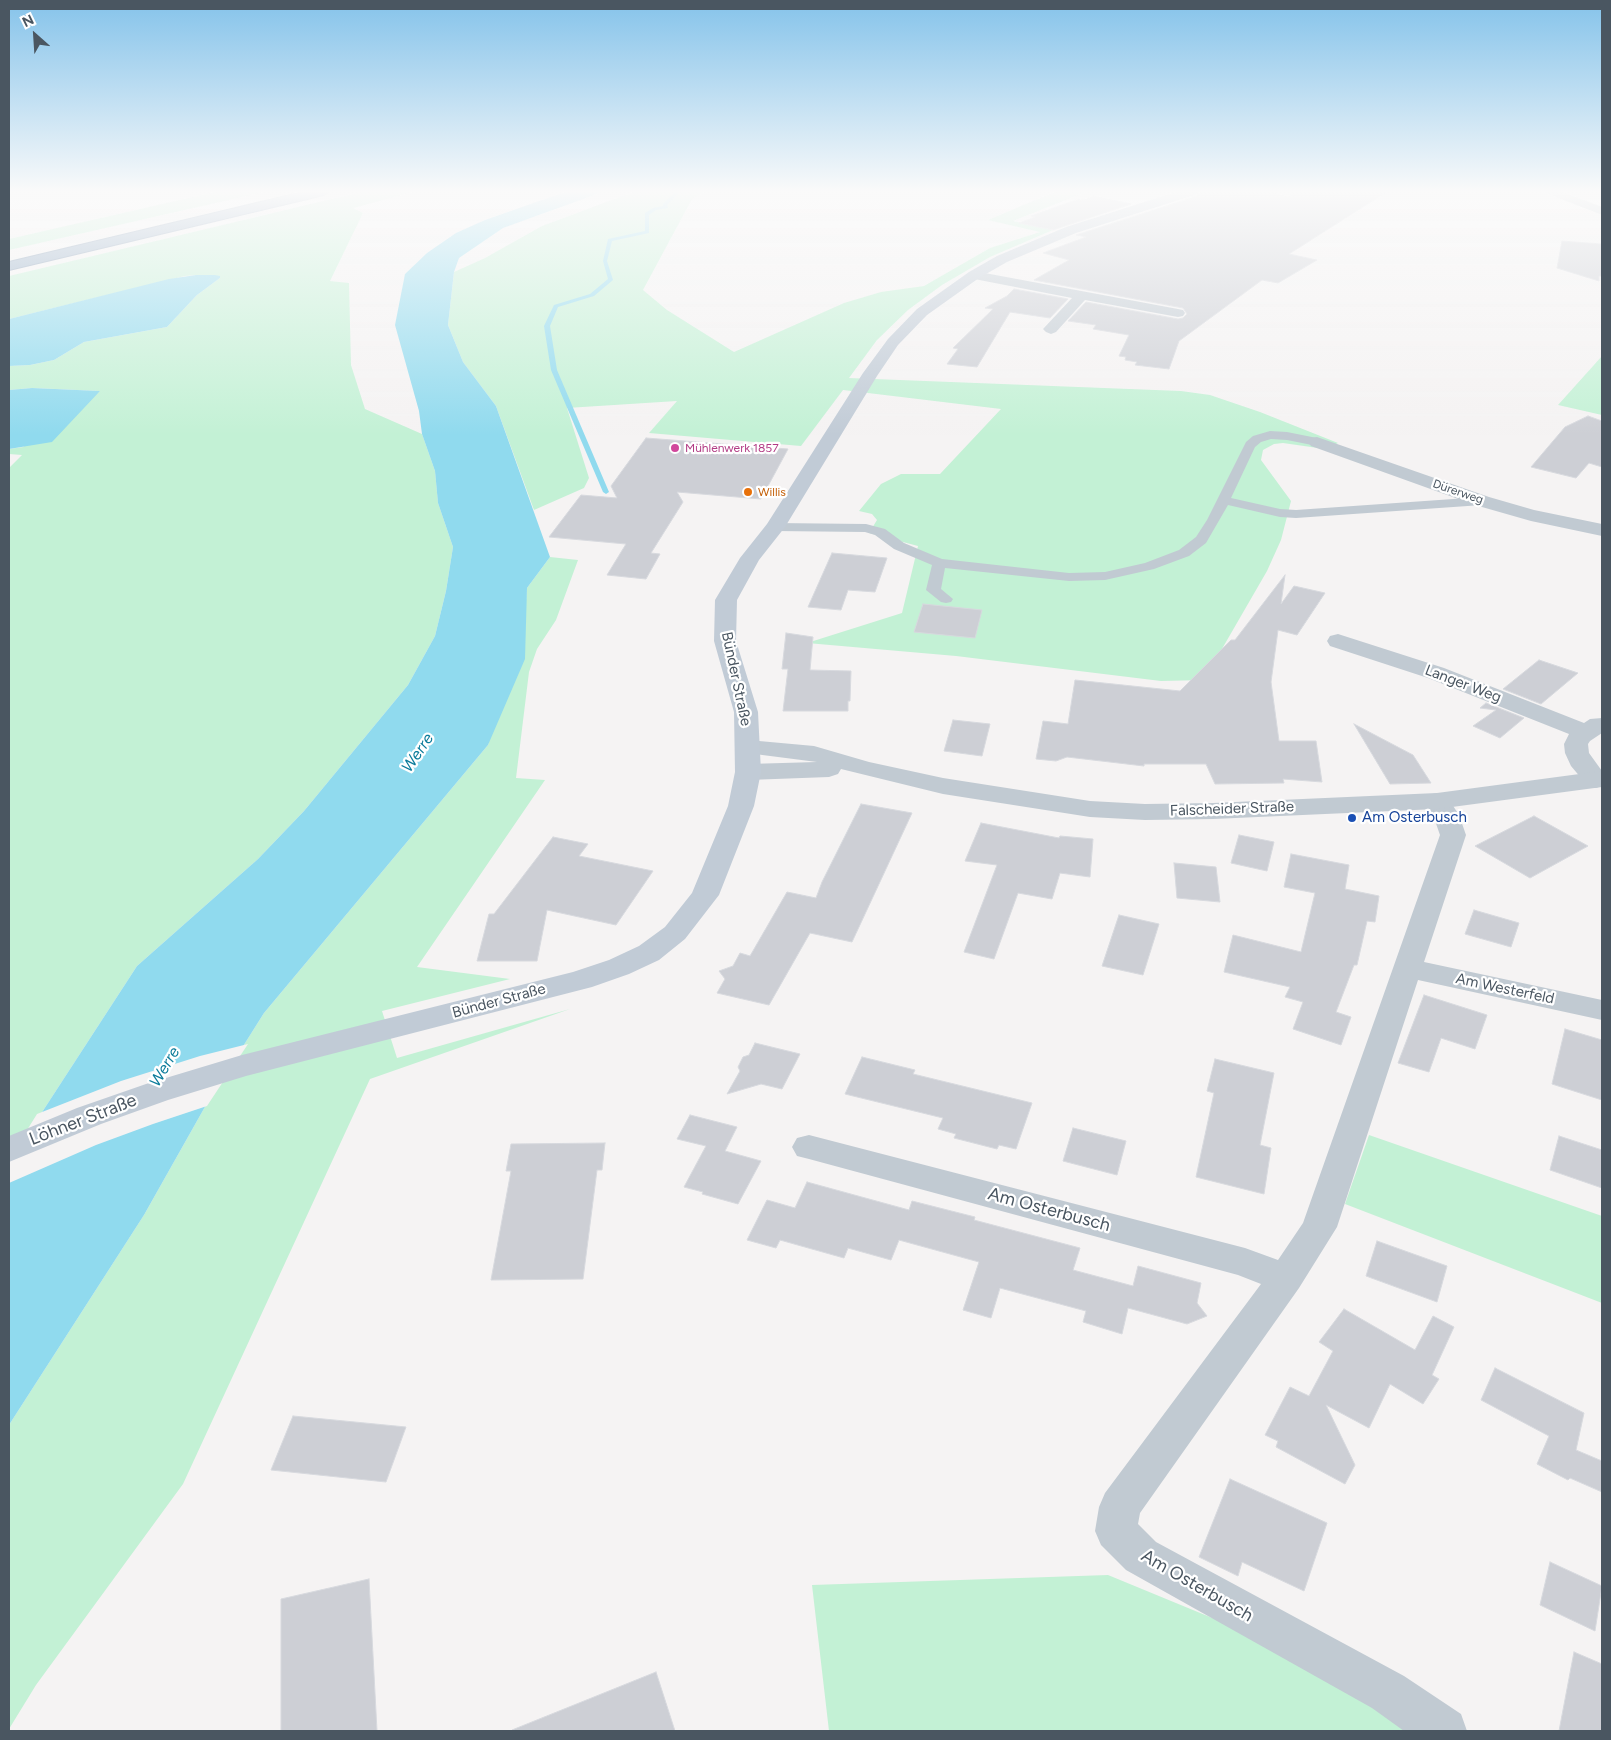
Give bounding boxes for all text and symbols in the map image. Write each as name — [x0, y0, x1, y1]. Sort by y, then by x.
north arrow — [10, 10, 60, 60]
text: N — [20, 11, 37, 31]
place label: Mühlenwerk 1857 — [685, 441, 779, 455]
marker: Mühlenwerk 1857 — [669, 442, 681, 454]
street label: Dürerweg — [1431, 477, 1485, 507]
place label: Willis — [758, 485, 786, 499]
marker: Willis — [742, 486, 754, 498]
street label: Bünder Straße — [717, 630, 755, 728]
street label: Langer Weg — [1422, 661, 1504, 707]
water label: Werre — [398, 730, 438, 776]
street label: Falscheider Straße — [1170, 798, 1294, 820]
place label: Am Osterbusch — [1362, 809, 1467, 827]
marker: Am Osterbusch — [1346, 812, 1358, 824]
street label: Am Westerfeld — [1454, 970, 1556, 1008]
street label: Bünder Straße — [450, 980, 548, 1022]
water label: Werre — [146, 1044, 184, 1090]
street label: Löhner Straße — [26, 1090, 140, 1150]
street label: Am Osterbusch — [985, 1183, 1113, 1237]
street label: Am Osterbusch — [1137, 1545, 1257, 1627]

